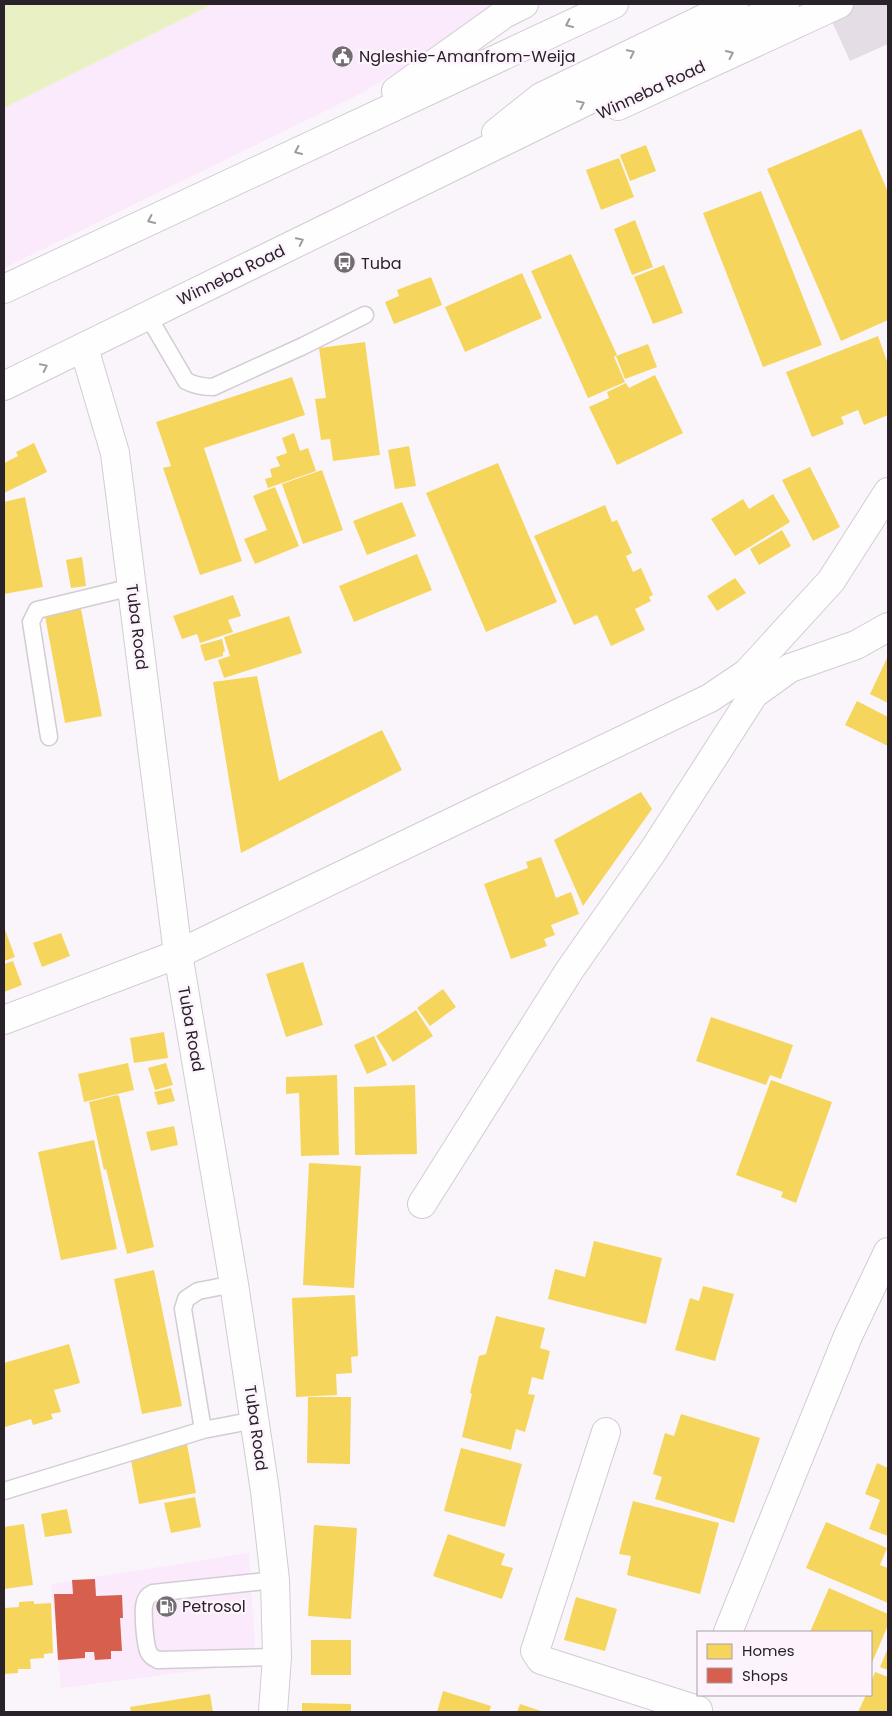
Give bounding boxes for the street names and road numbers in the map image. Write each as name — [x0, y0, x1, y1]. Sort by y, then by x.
street label: Winneba Road — [593, 55, 709, 125]
street label: Winneba Road — [173, 239, 289, 311]
street label: Tuba Road — [120, 583, 154, 671]
street label: Tuba Road — [172, 984, 210, 1074]
street label: Tuba Road — [239, 1384, 273, 1472]

